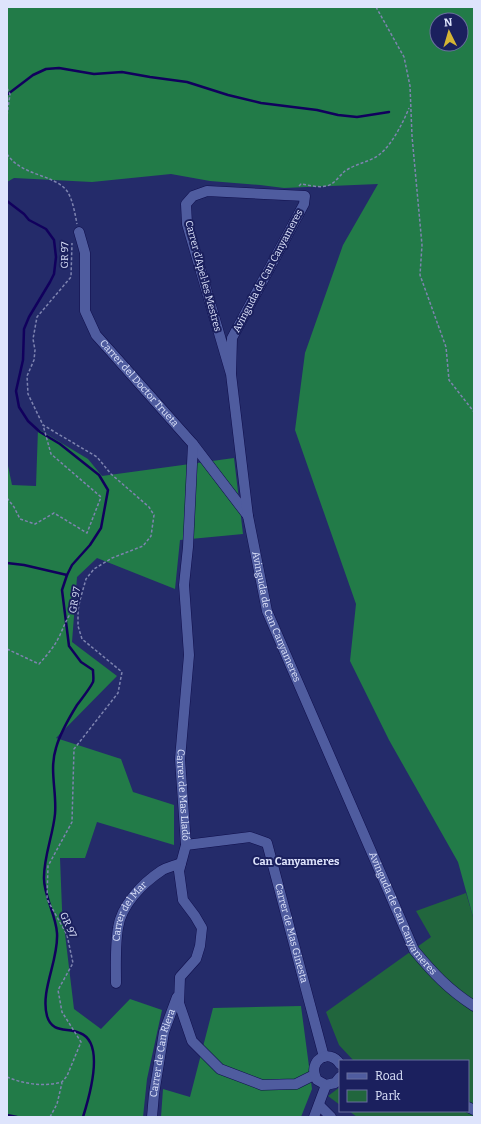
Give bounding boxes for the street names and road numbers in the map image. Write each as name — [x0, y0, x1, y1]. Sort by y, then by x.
street label: Avinguda de Can Canyameres — [230, 207, 306, 334]
street label: Carrer d'Apel·les Mestres — [182, 219, 224, 333]
street label: GR 97 — [59, 242, 71, 268]
street label: Carrer del Doctor Trueta — [97, 337, 181, 430]
street label: Avinguda de Can Canyameres — [249, 550, 303, 684]
street label: GR 97 — [67, 586, 83, 614]
street label: Carrer de Mas Lladó — [174, 749, 192, 842]
street label: Avinguda de Can Canyameres — [366, 850, 439, 978]
street label: Carrer del Mar — [110, 878, 150, 942]
street label: Carrer de Mas Ginesta — [272, 882, 310, 985]
street label: GR 97 — [57, 910, 79, 940]
street label: Carrer de Can Riera — [148, 1007, 178, 1098]

